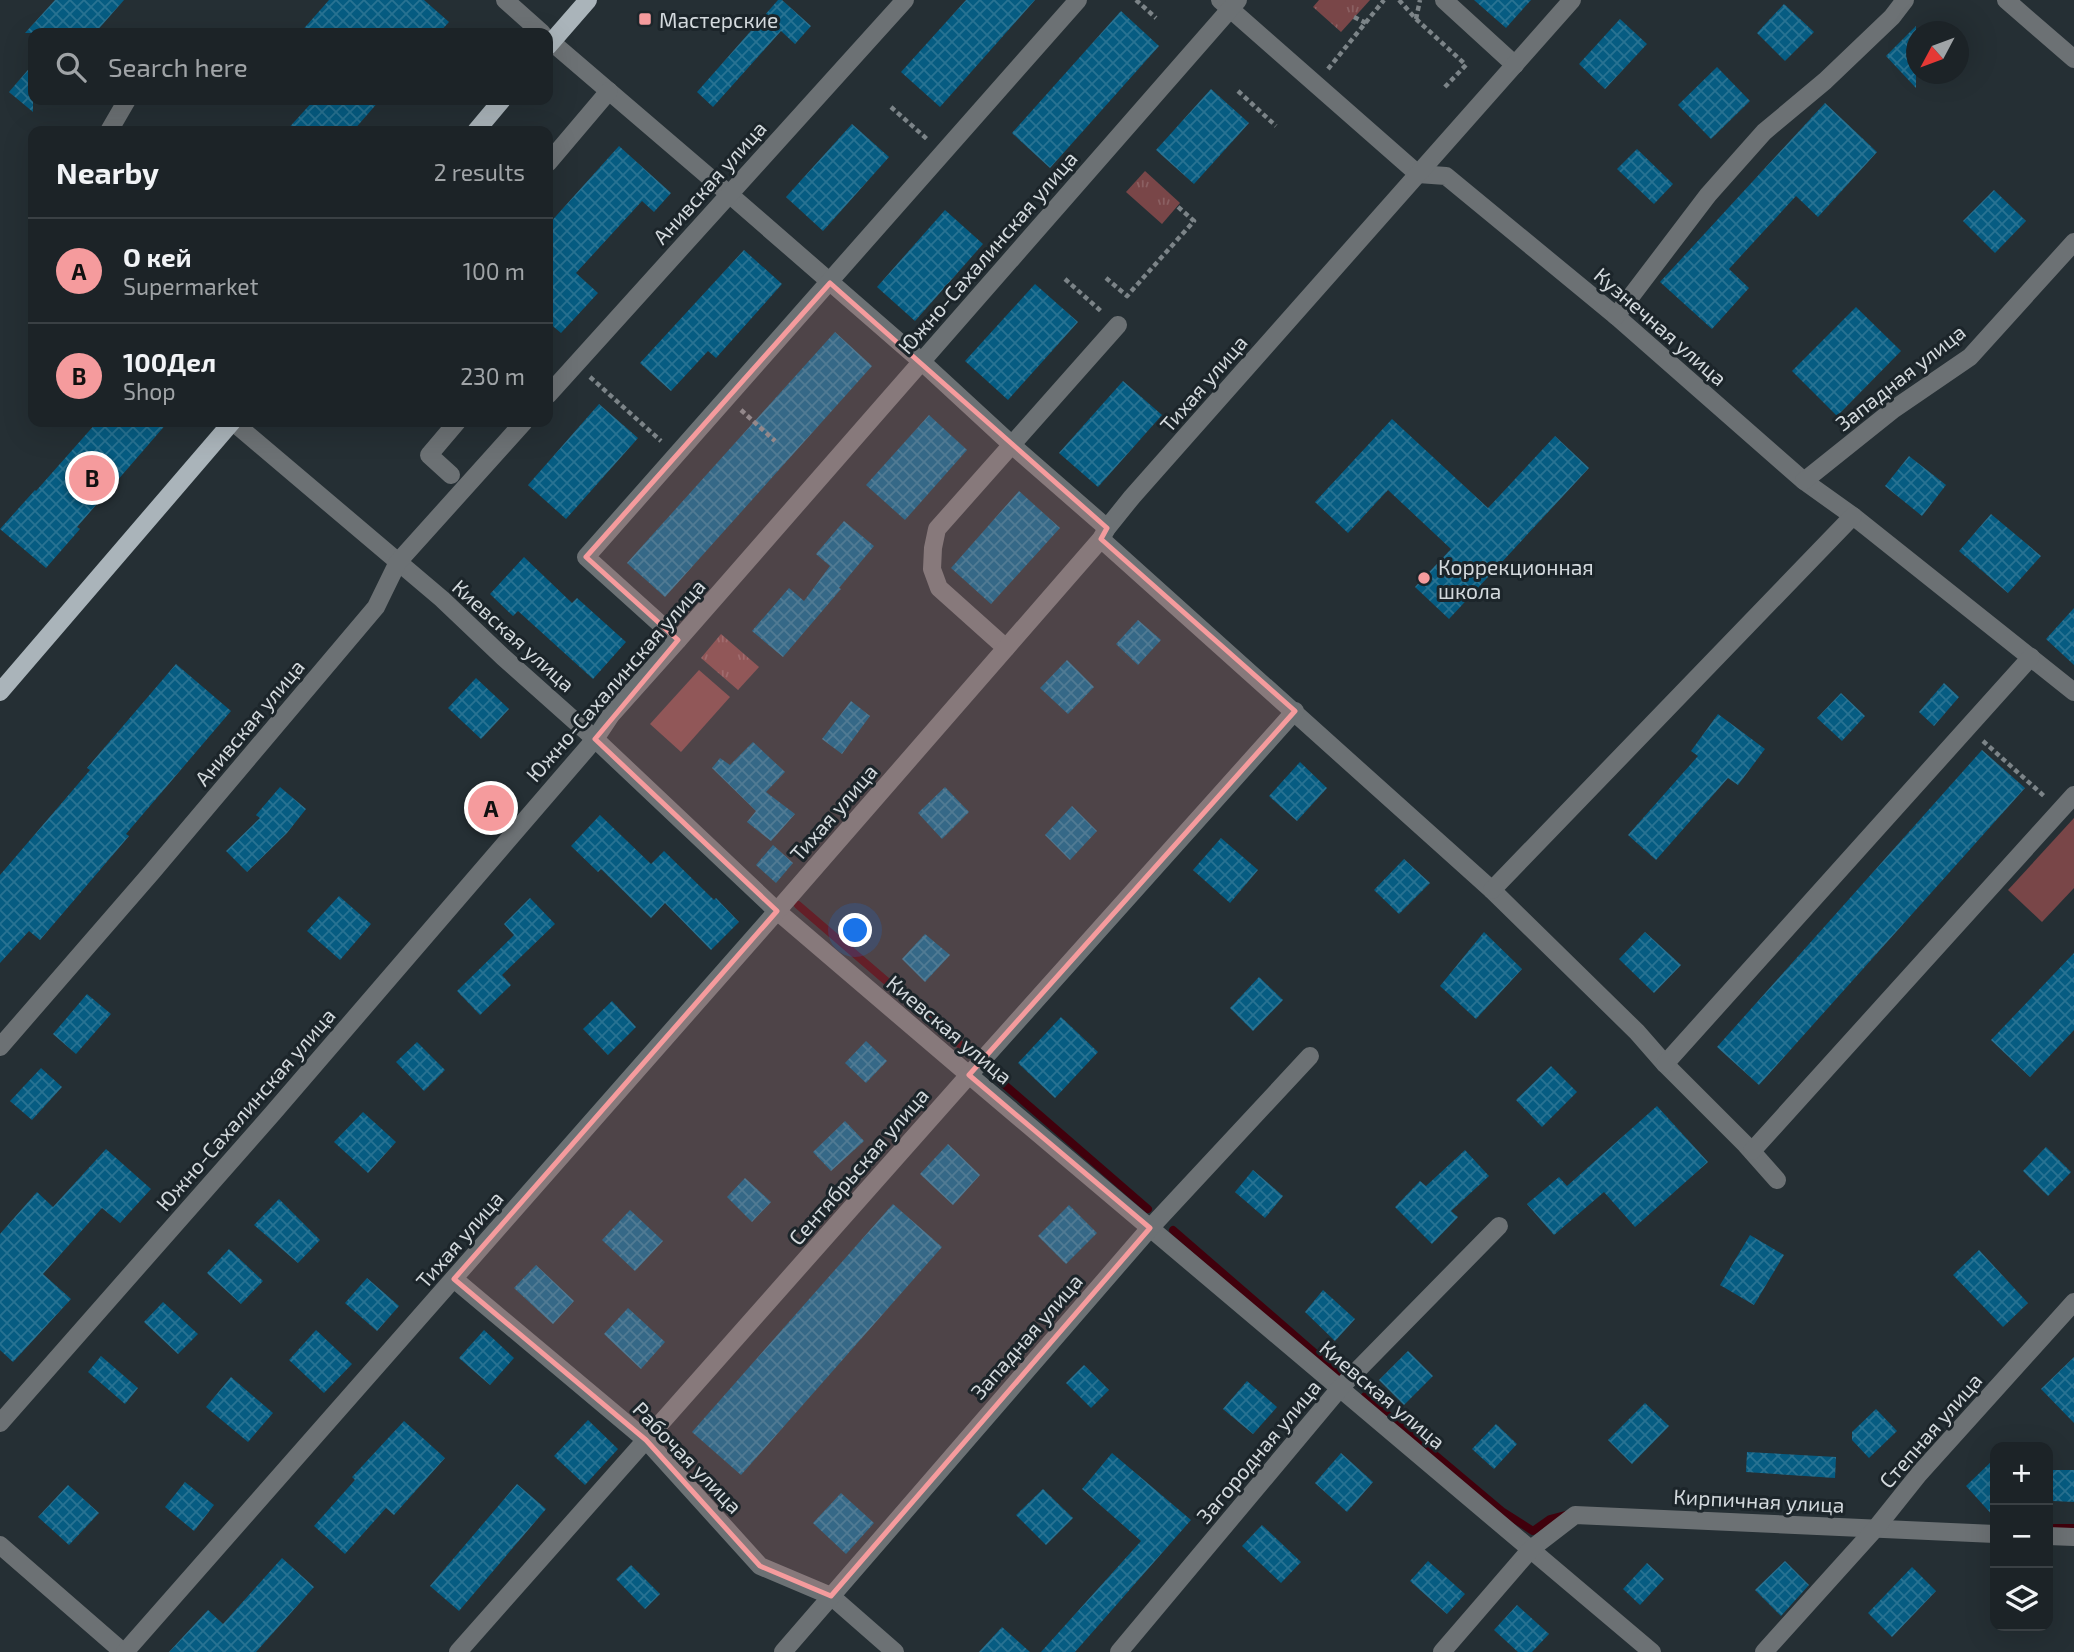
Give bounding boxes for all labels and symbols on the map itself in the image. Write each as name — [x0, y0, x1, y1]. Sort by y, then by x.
place label: Мастерские — [659, 7, 778, 32]
marker: Мастерские — [637, 11, 653, 27]
north arrow — [1906, 21, 1969, 84]
street label: Анивская улица — [647, 115, 772, 249]
street label: Южно-Сахалинская улица — [892, 146, 1083, 359]
street label: Кузнечная улица — [1589, 262, 1732, 391]
street label: Западная улица — [1830, 319, 1970, 436]
street label: Тихая улица — [1154, 329, 1253, 437]
pin: B — [69, 452, 115, 504]
place label: Коррекционная школа — [1438, 554, 1594, 603]
marker: Коррекционная школа — [1416, 570, 1432, 586]
street label: Киевская улица — [447, 574, 580, 697]
street label: Южно-Сахалинская улица — [520, 574, 711, 787]
street label: Анивская улица — [189, 654, 310, 791]
street label: Тихая улица — [784, 758, 883, 866]
pin: A — [468, 782, 514, 834]
your location — [838, 913, 872, 947]
street label: Киевская улица — [882, 969, 1018, 1089]
street label: Южно-Сахалинская улица — [150, 1003, 341, 1216]
street label: Сентябрьская улица — [783, 1082, 934, 1250]
street label: Тихая улица — [410, 1185, 509, 1293]
street label: Западная улица — [965, 1268, 1088, 1404]
street label: Киевская улица — [1315, 1334, 1451, 1454]
street label: Степная улица — [1873, 1367, 1987, 1493]
street label: Загородная улица — [1191, 1374, 1326, 1528]
street label: Рабочая улица — [628, 1396, 748, 1519]
street label: Кирпичная улица — [1673, 1483, 1845, 1518]

